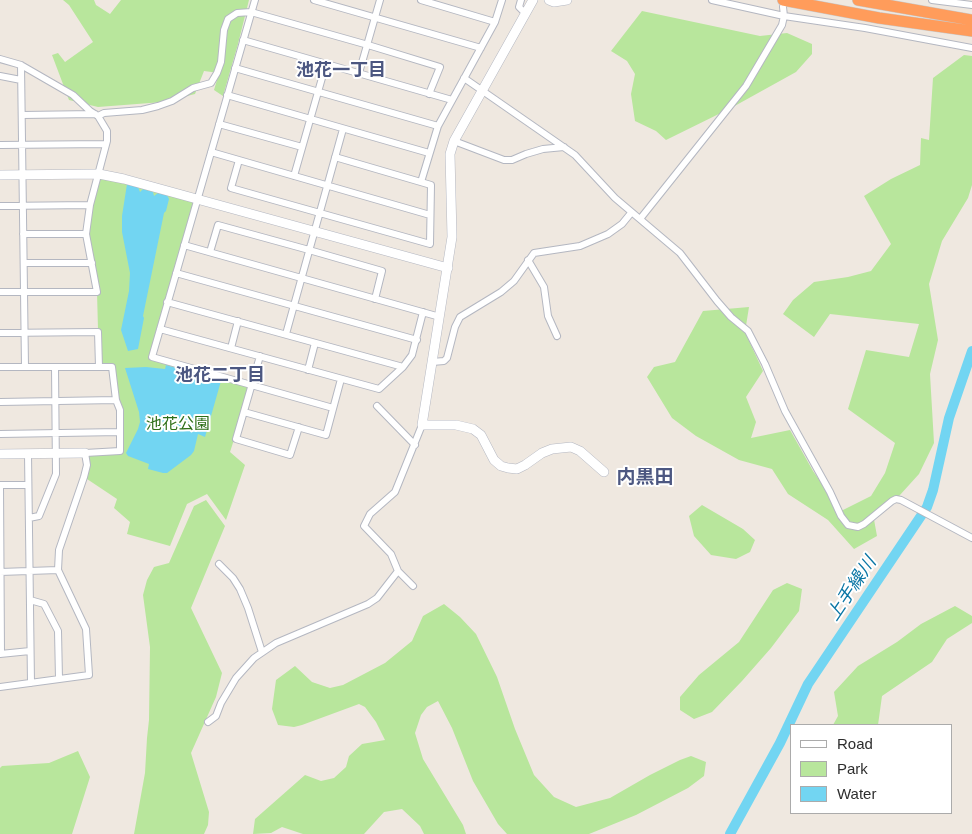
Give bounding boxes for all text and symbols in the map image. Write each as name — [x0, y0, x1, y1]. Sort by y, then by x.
district label: 池花一丁目 — [296, 60, 386, 82]
district label: 池花二丁目 — [175, 365, 265, 387]
park label: 池花公園 — [146, 415, 210, 435]
district label: 内黒田 — [617, 467, 673, 489]
water label: 上手繰川 — [823, 553, 881, 625]
legend — [790, 724, 952, 814]
text: Road — [837, 735, 873, 752]
text: Park — [837, 760, 868, 777]
text: Water — [837, 785, 876, 802]

